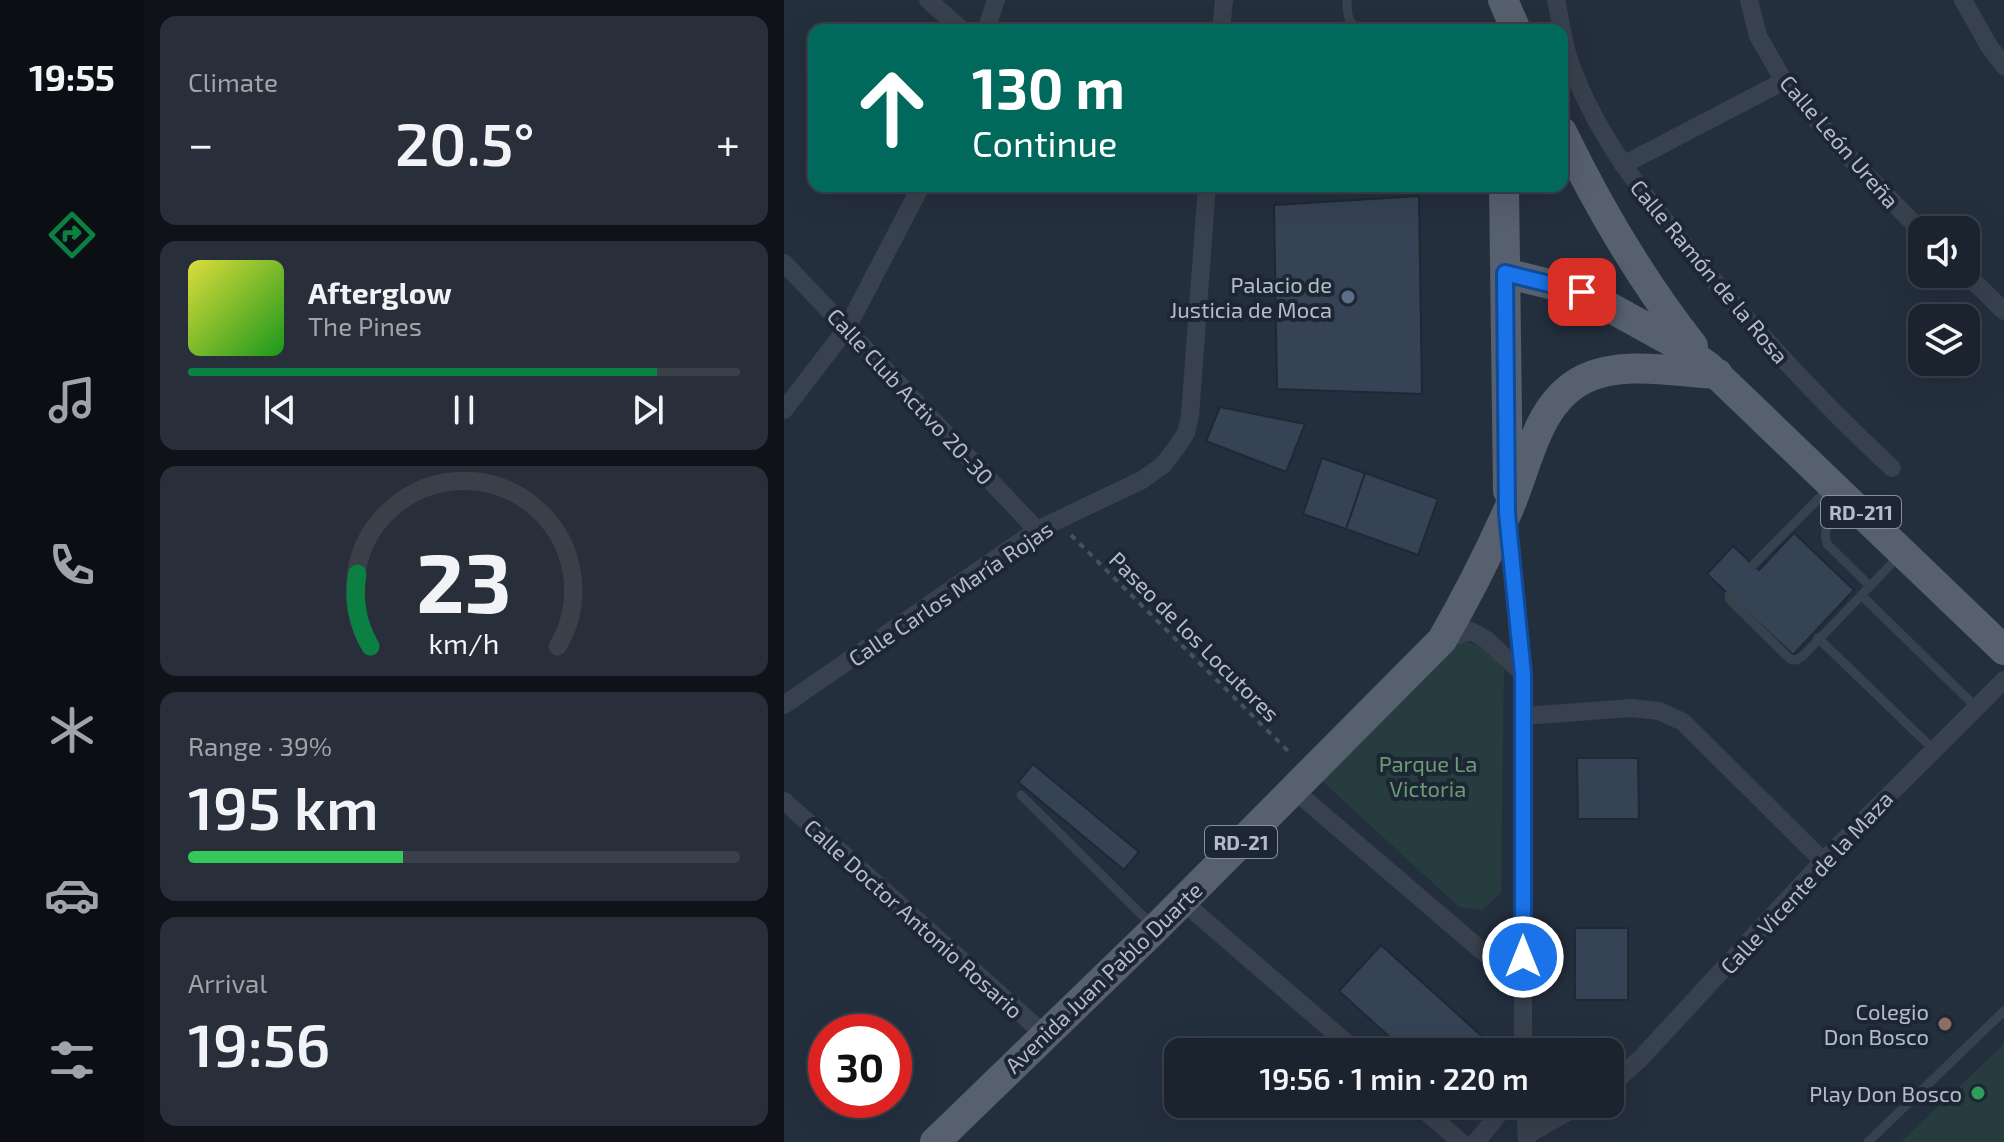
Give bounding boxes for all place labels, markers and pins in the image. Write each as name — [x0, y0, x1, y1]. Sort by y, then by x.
pin — [1548, 258, 1616, 326]
place label: Palacio de Justicia de Moca — [1170, 271, 1332, 322]
marker: Palacio de Justicia de Moca — [1339, 288, 1357, 306]
place label: Colegio Don Bosco — [1824, 998, 1929, 1049]
marker: Colegio Don Bosco — [1936, 1015, 1954, 1033]
place label: Play Don Bosco — [1809, 1080, 1962, 1106]
marker: Play Don Bosco — [1969, 1084, 1987, 1102]

